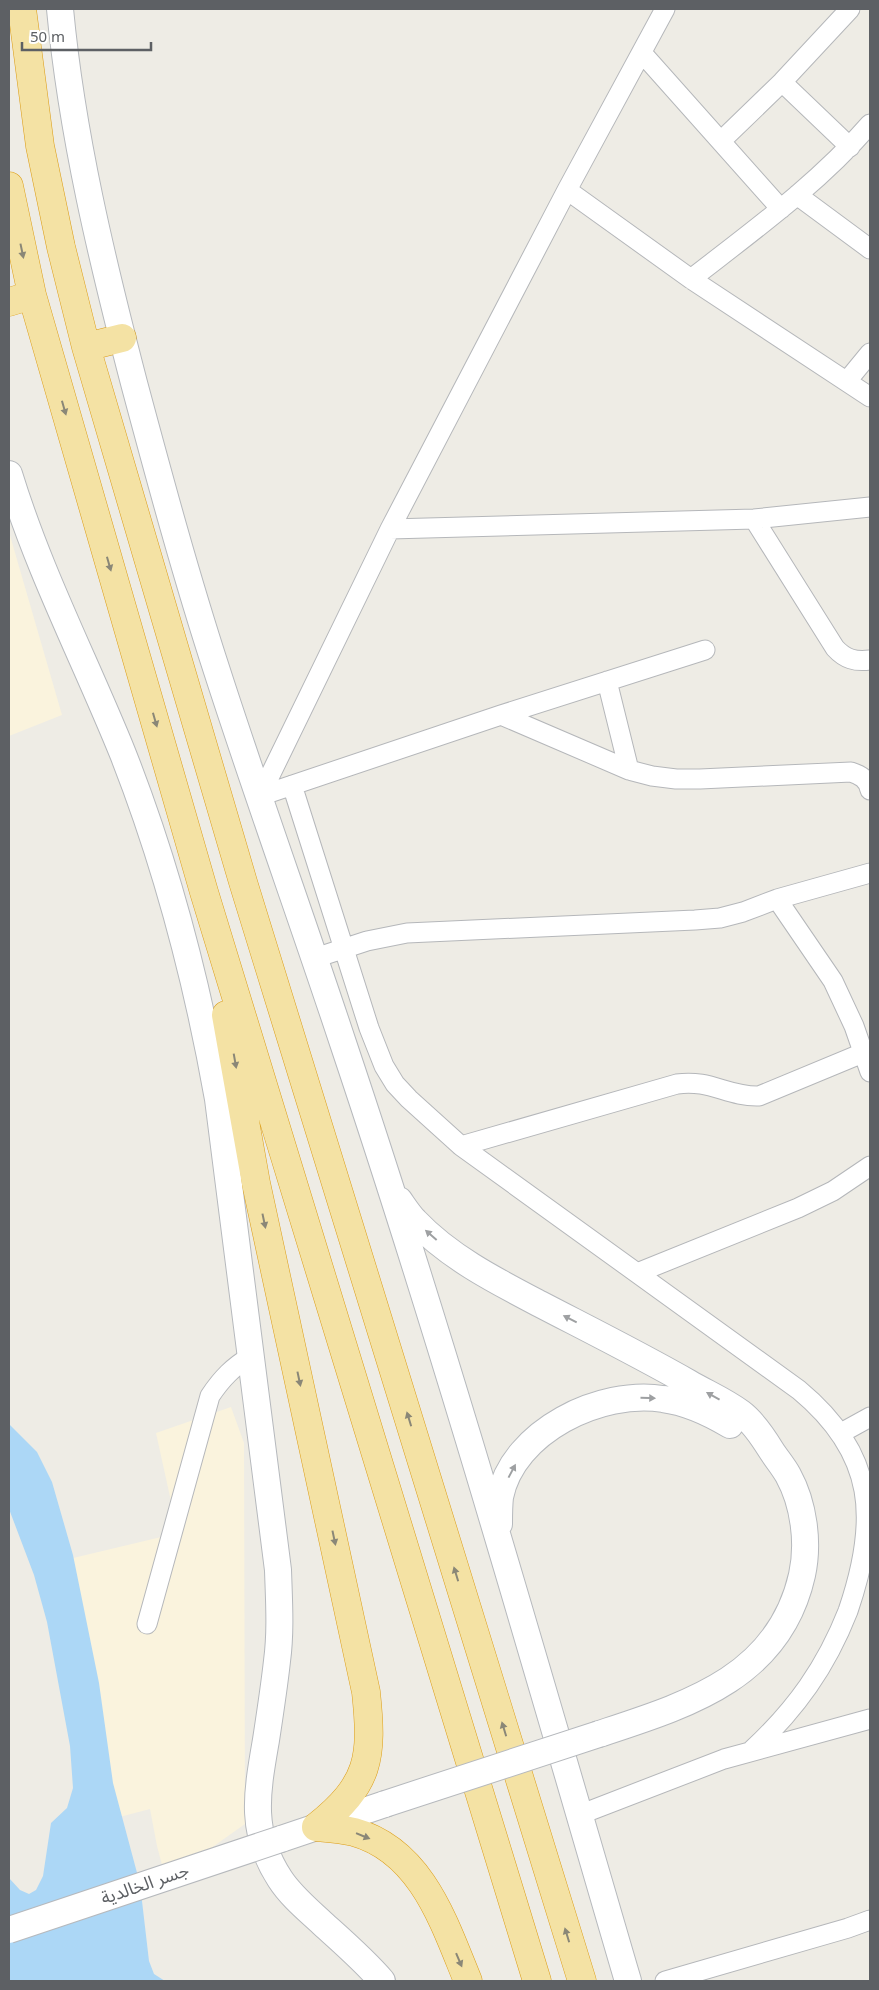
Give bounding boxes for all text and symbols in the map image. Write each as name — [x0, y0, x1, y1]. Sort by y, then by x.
scale bar — [22, 20, 151, 52]
text: 50 m — [30, 26, 65, 46]
one-way arrow — [19, 243, 27, 259]
one-way arrow — [61, 401, 69, 416]
one-way arrow — [106, 557, 114, 572]
one-way arrow — [151, 713, 159, 728]
one-way arrow — [231, 1053, 239, 1069]
one-way arrow — [260, 1213, 268, 1228]
one-way arrow — [425, 1230, 438, 1241]
one-way arrow — [563, 1315, 577, 1323]
one-way arrow — [295, 1372, 303, 1387]
one-way arrow — [706, 1392, 720, 1400]
one-way arrow — [640, 1394, 656, 1402]
one-way arrow — [404, 1411, 412, 1426]
one-way arrow — [508, 1463, 516, 1478]
one-way arrow — [330, 1531, 338, 1546]
one-way arrow — [452, 1566, 460, 1581]
one-way arrow — [500, 1722, 508, 1737]
one-way arrow — [356, 1832, 371, 1840]
street label: جسر الخالدية — [97, 1857, 192, 1909]
one-way arrow — [563, 1927, 571, 1942]
one-way arrow — [456, 1953, 464, 1967]

